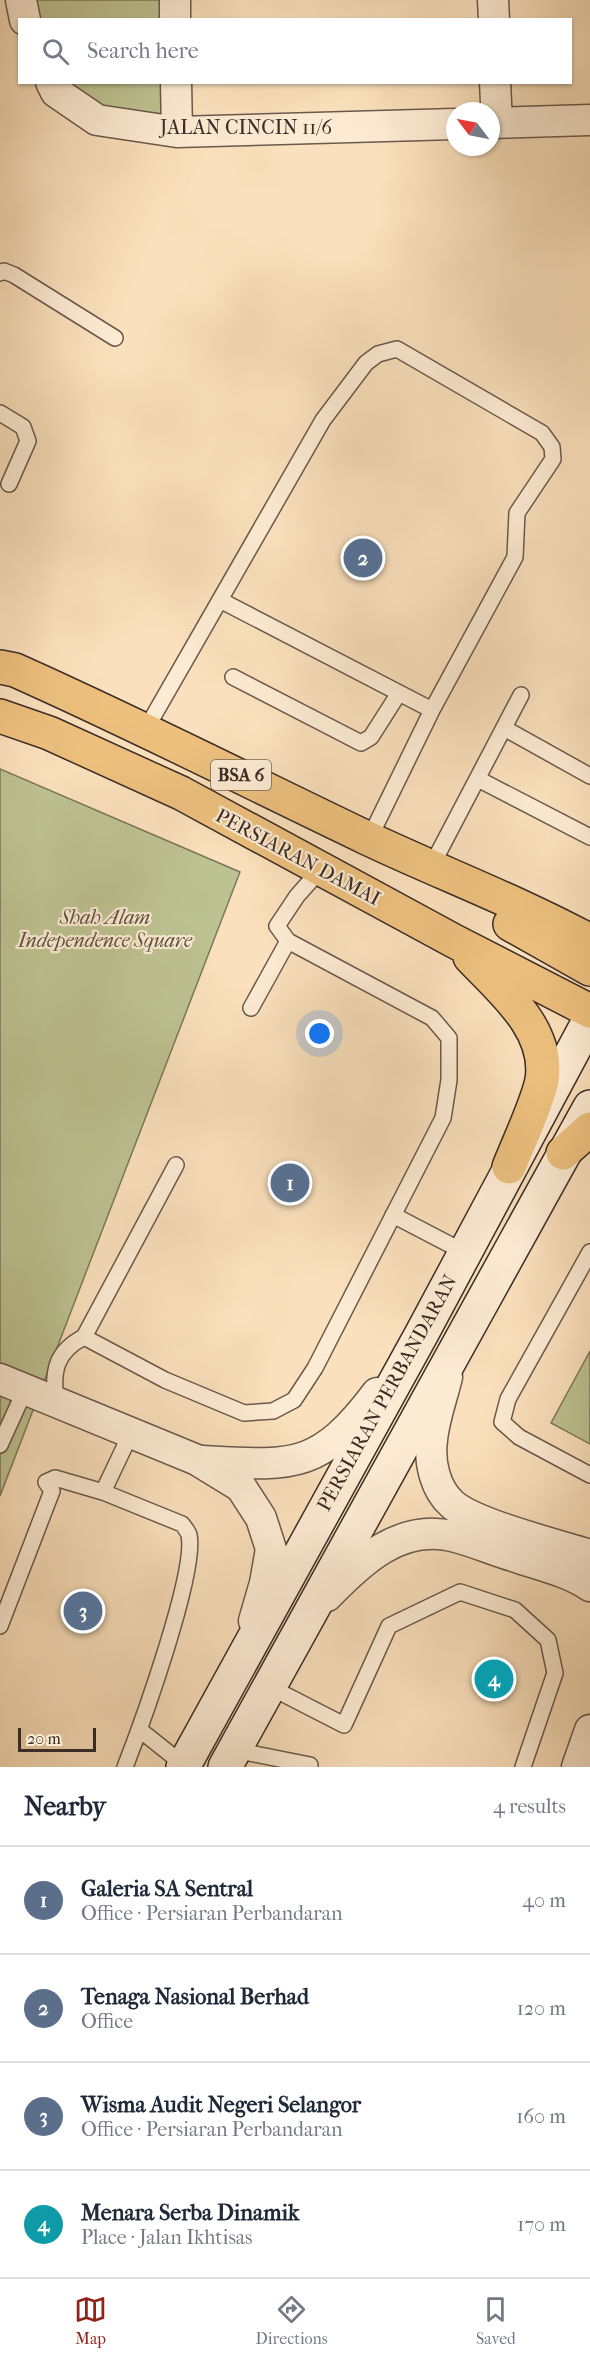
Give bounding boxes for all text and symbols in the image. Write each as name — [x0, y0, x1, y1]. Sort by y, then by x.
search box — [18, 18, 572, 84]
icon: search — [39, 35, 72, 68]
text: Search here — [87, 38, 199, 64]
north arrow — [446, 102, 500, 156]
street label: JALAN CINCIN 11/6 — [158, 116, 332, 139]
pin: 2 — [344, 536, 382, 580]
road number: BSA 6 — [211, 760, 271, 790]
street label: PERSIARAN DAMAI — [212, 804, 385, 910]
park label: Shah Alam Independence Square — [17, 906, 193, 952]
your location — [305, 1019, 334, 1048]
pin: 1 — [270, 1160, 310, 1206]
street label: PERSIARAN PERBANDARAN — [312, 1271, 462, 1515]
pin: 3 — [64, 1588, 103, 1634]
pin: 4 — [474, 1656, 514, 1702]
scale bar — [18, 1725, 96, 1752]
text: 20 m — [27, 1729, 61, 1748]
text: Nearby — [24, 1791, 106, 1822]
text: 4 results — [493, 1795, 566, 1818]
text: Galeria SA Sentral — [81, 1876, 253, 1902]
text: 1 — [40, 1889, 47, 1912]
text: 40 m — [522, 1889, 566, 1912]
text: Office · Persiaran Perbandaran — [81, 1902, 343, 1925]
text: Tenaga Nasional Berhad — [81, 1984, 309, 2010]
text: 2 — [38, 1997, 49, 2020]
text: 120 m — [517, 1997, 566, 2020]
text: Office — [81, 2010, 133, 2033]
text: Wisma Audit Negeri Selangor — [81, 2092, 361, 2118]
text: 3 — [39, 2105, 48, 2128]
text: 160 m — [516, 2105, 566, 2128]
text: Office · Persiaran Perbandaran — [81, 2118, 343, 2141]
text: Menara Serba Dinamik — [81, 2200, 299, 2226]
text: 4 — [38, 2213, 49, 2236]
text: 170 m — [517, 2213, 566, 2236]
text: Place · Jalan Ikhtisas — [81, 2226, 252, 2249]
tab: Map — [74, 2293, 107, 2348]
tab: Directions — [256, 2293, 328, 2348]
tab: Saved — [476, 2293, 516, 2348]

